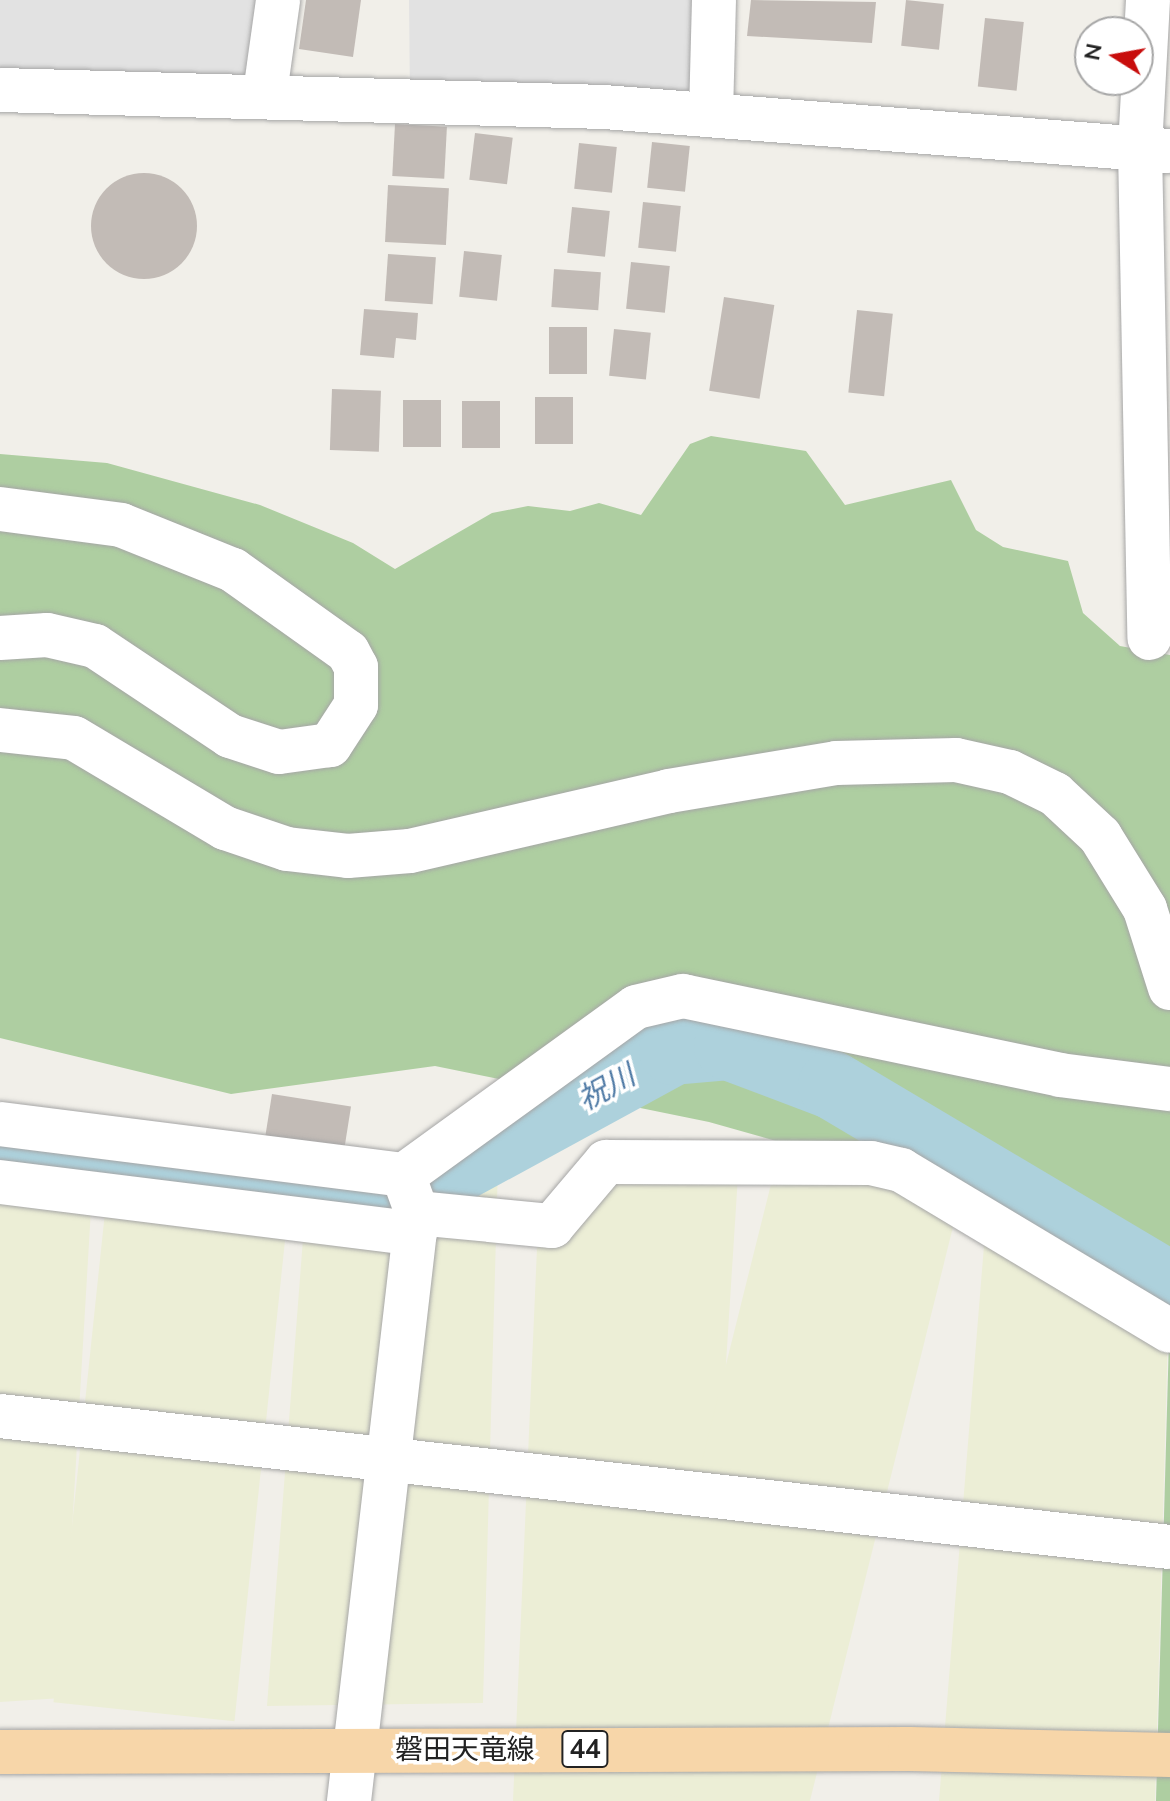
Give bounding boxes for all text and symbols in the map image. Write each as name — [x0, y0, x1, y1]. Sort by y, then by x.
north arrow — [1074, 16, 1154, 96]
text: N — [1077, 41, 1108, 63]
water label: 祝川 — [571, 1057, 641, 1117]
road number: 44 — [561, 1727, 609, 1771]
street label: 磐田天竜線 — [395, 1732, 535, 1766]

